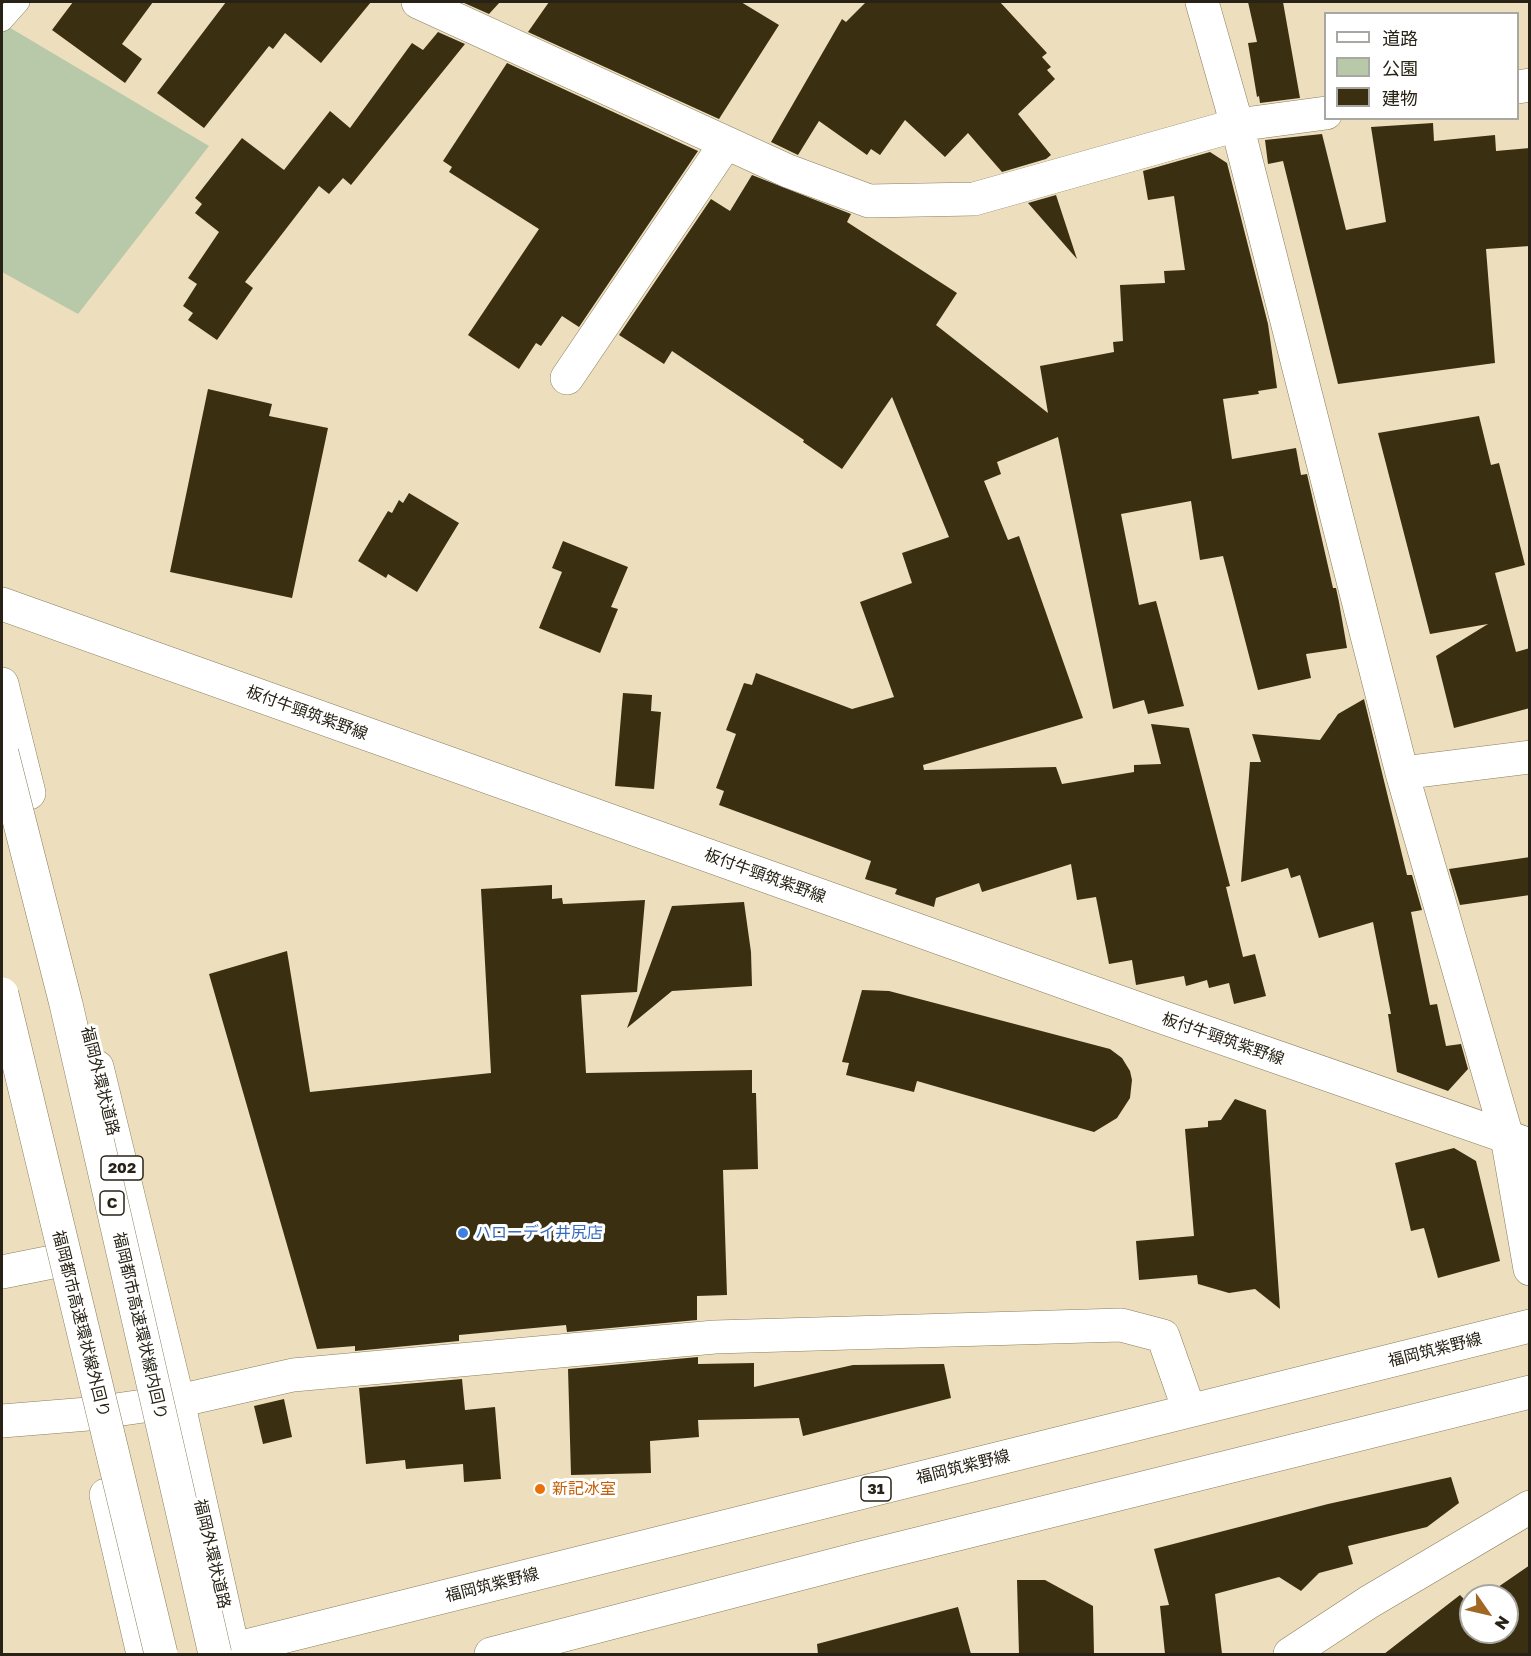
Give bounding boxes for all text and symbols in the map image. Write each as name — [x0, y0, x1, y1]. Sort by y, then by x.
legend — [1324, 12, 1519, 120]
text: 道路 — [1382, 27, 1418, 49]
text: 公園 — [1382, 57, 1418, 79]
text: 建物 — [1382, 87, 1418, 109]
street label: 板付牛頸筑紫野線 — [244, 682, 370, 744]
street label: 板付牛頸筑紫野線 — [702, 845, 828, 907]
street label: 板付牛頸筑紫野線 — [1159, 1009, 1287, 1069]
street label: 福岡外環状道路 — [77, 1024, 123, 1138]
road number: 202 — [101, 1156, 143, 1180]
road number: C — [100, 1191, 124, 1215]
place label: ハローデイ井尻店 — [475, 1223, 603, 1243]
marker: ハローデイ井尻店 — [456, 1226, 470, 1240]
street label: 福岡都市高速環状線外回り — [48, 1229, 114, 1419]
street label: 福岡都市高速環状線内回り — [109, 1230, 171, 1422]
street label: 福岡筑紫野線 — [1386, 1329, 1484, 1371]
street label: 福岡筑紫野線 — [914, 1446, 1012, 1488]
road number: 31 — [861, 1477, 891, 1501]
place label: 新記冰室 — [552, 1479, 616, 1499]
marker: 新記冰室 — [533, 1482, 547, 1496]
street label: 福岡外環状道路 — [190, 1497, 234, 1611]
street label: 福岡筑紫野線 — [443, 1564, 541, 1606]
north arrow — [1459, 1584, 1519, 1644]
text: N — [1491, 1612, 1514, 1634]

